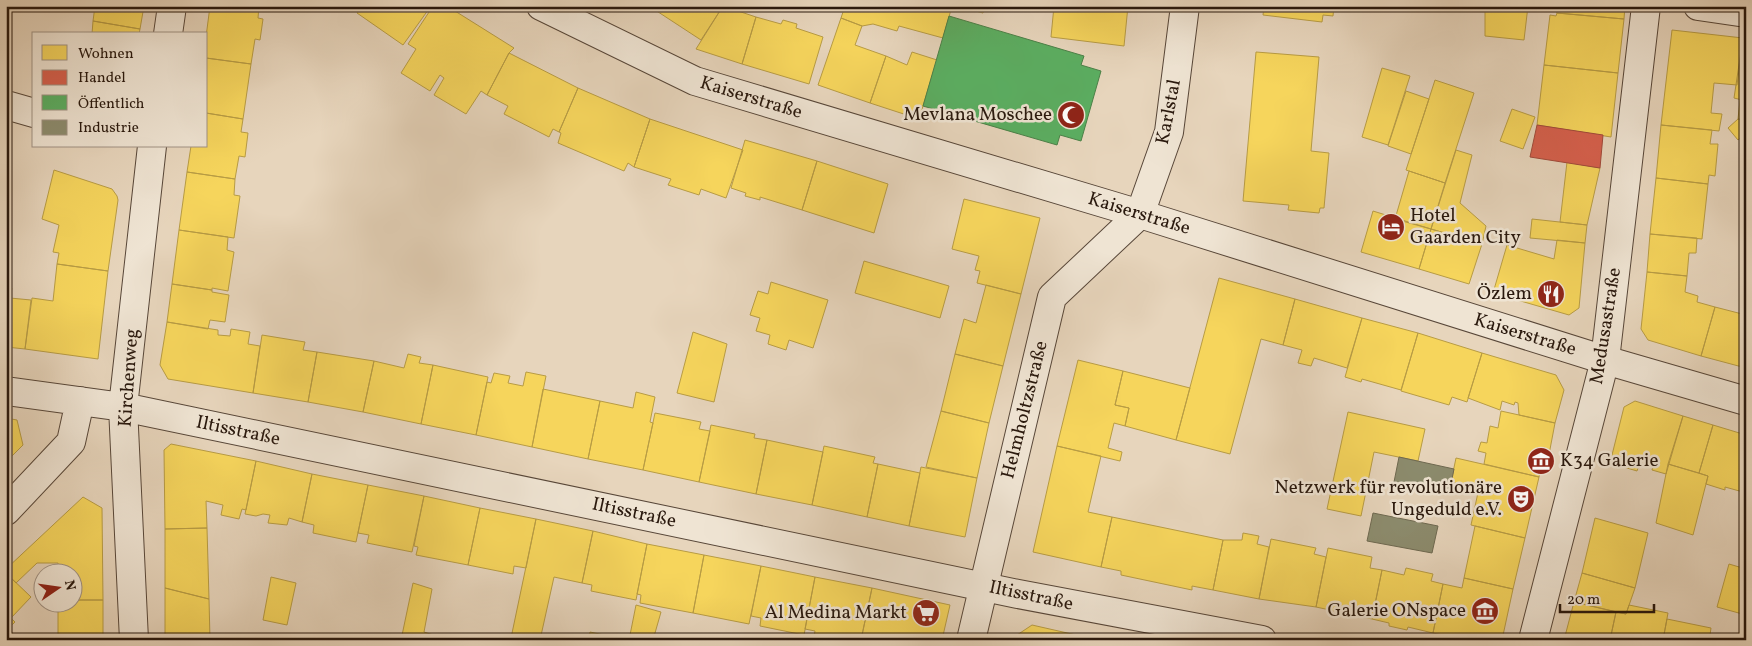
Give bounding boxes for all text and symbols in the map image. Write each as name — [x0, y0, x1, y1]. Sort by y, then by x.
legend — [32, 32, 208, 148]
text: Wohnen — [78, 44, 134, 65]
text: Handel — [78, 68, 126, 89]
street label: Kaiserstraße — [697, 70, 805, 126]
street label: Karlstal — [1150, 77, 1188, 147]
text: Öffentlich — [78, 94, 145, 115]
mosque icon: Mevlana Moschee — [1056, 100, 1086, 130]
place label: Mevlana Moschee — [903, 102, 1052, 128]
text: Industrie — [78, 118, 139, 139]
street label: Kaiserstraße — [1085, 186, 1193, 242]
place label: Hotel Gaarden City — [1410, 203, 1521, 251]
hotel icon: Hotel Gaarden City — [1376, 212, 1406, 242]
street label: Medusastraße — [1584, 266, 1628, 386]
restaurant icon: Özlem — [1536, 279, 1566, 309]
place label: Özlem — [1477, 281, 1532, 307]
street label: Kaiserstraße — [1471, 307, 1579, 363]
street label: Kirchenweg — [113, 328, 145, 428]
street label: Helmholtzstraße — [995, 338, 1055, 482]
street label: Iltisstraße — [193, 409, 283, 453]
museum icon: K34 Galerie — [1526, 446, 1556, 476]
place label: K34 Galerie — [1560, 448, 1659, 474]
place label: Netzwerk für revolutionäre Ungeduld e.V. — [1275, 475, 1502, 523]
theatre icon: Netzwerk für revolutionäre Ungeduld e.V. — [1506, 484, 1536, 514]
street label: Iltisstraße — [589, 491, 679, 535]
north arrow — [32, 564, 82, 614]
street label: Iltisstraße — [986, 574, 1076, 618]
text: N — [59, 578, 80, 593]
scale bar — [1560, 581, 1653, 613]
text: 20 m — [1567, 590, 1600, 611]
museum icon: Galerie ONspace — [1470, 596, 1500, 626]
supermarket icon: Al Medina Markt — [911, 598, 941, 628]
place label: Galerie ONspace — [1328, 598, 1466, 624]
place label: Al Medina Markt — [765, 600, 907, 626]

